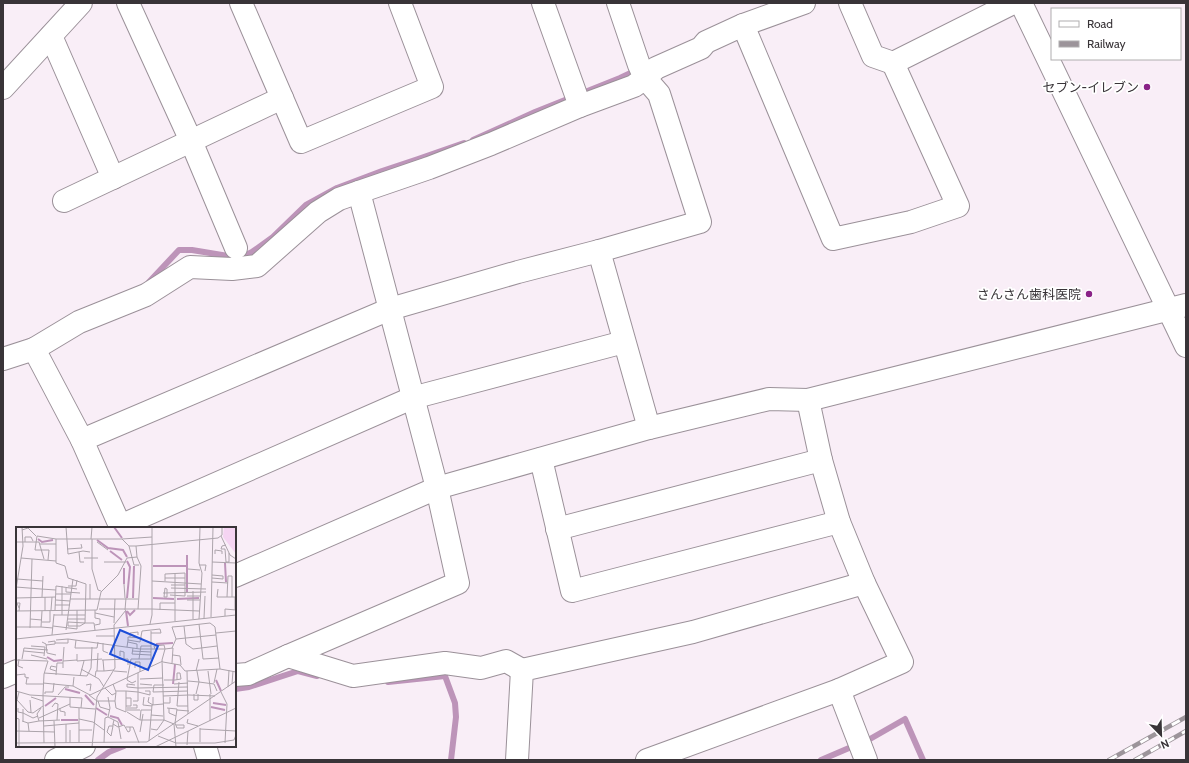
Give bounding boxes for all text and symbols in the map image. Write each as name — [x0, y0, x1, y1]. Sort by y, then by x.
legend — [1051, 8, 1181, 60]
text: Road — [1087, 16, 1113, 31]
text: Railway — [1087, 36, 1125, 51]
place label: セブン-イレブン — [1042, 79, 1139, 95]
marker: セブン-イレブン — [1142, 82, 1152, 92]
place label: さんさん歯科医院 — [977, 286, 1081, 302]
marker: さんさん歯科医院 — [1084, 289, 1094, 299]
inset map — [16, 527, 236, 747]
north arrow — [1141, 715, 1181, 755]
text: N — [1159, 736, 1171, 752]

